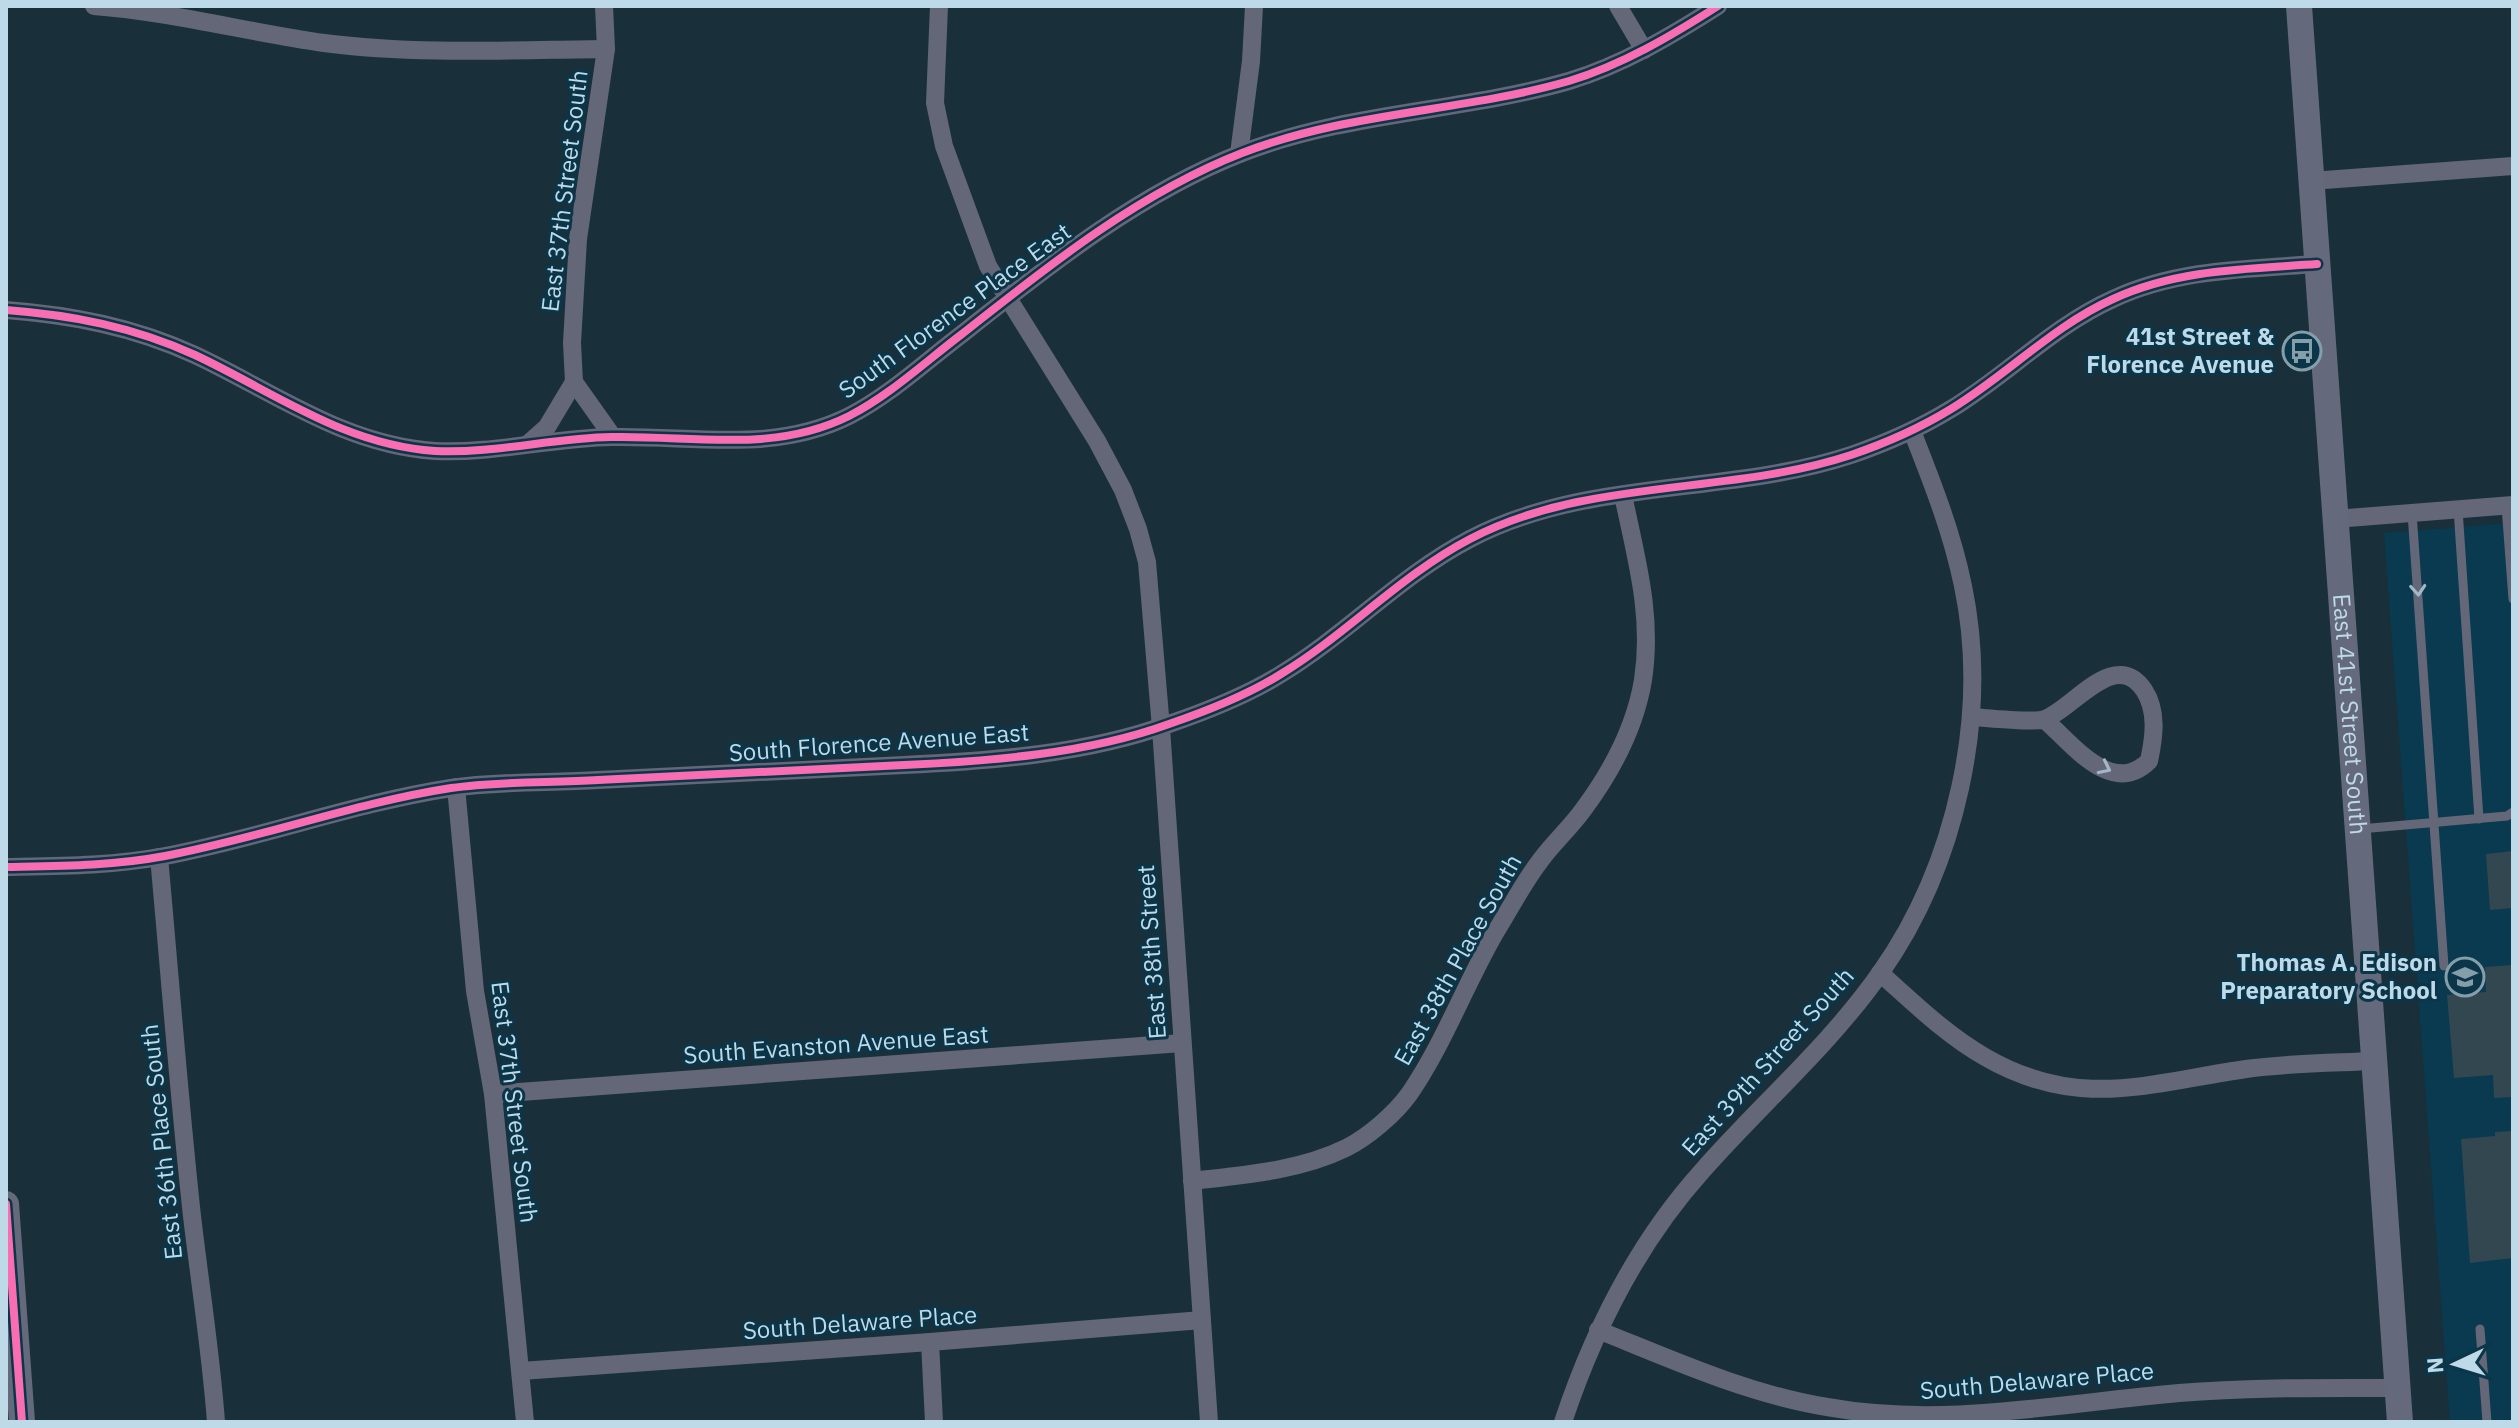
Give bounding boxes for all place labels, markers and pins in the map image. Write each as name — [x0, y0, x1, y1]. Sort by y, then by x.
place label: 41st Street & Florence Avenue — [2086, 320, 2275, 380]
bus stop icon: 41st Street & Florence Avenue — [2281, 330, 2323, 372]
place label: Thomas A. Edison Preparatory School — [2220, 946, 2437, 1006]
school or university icon: Thomas A. Edison Preparatory School — [2444, 956, 2486, 998]

